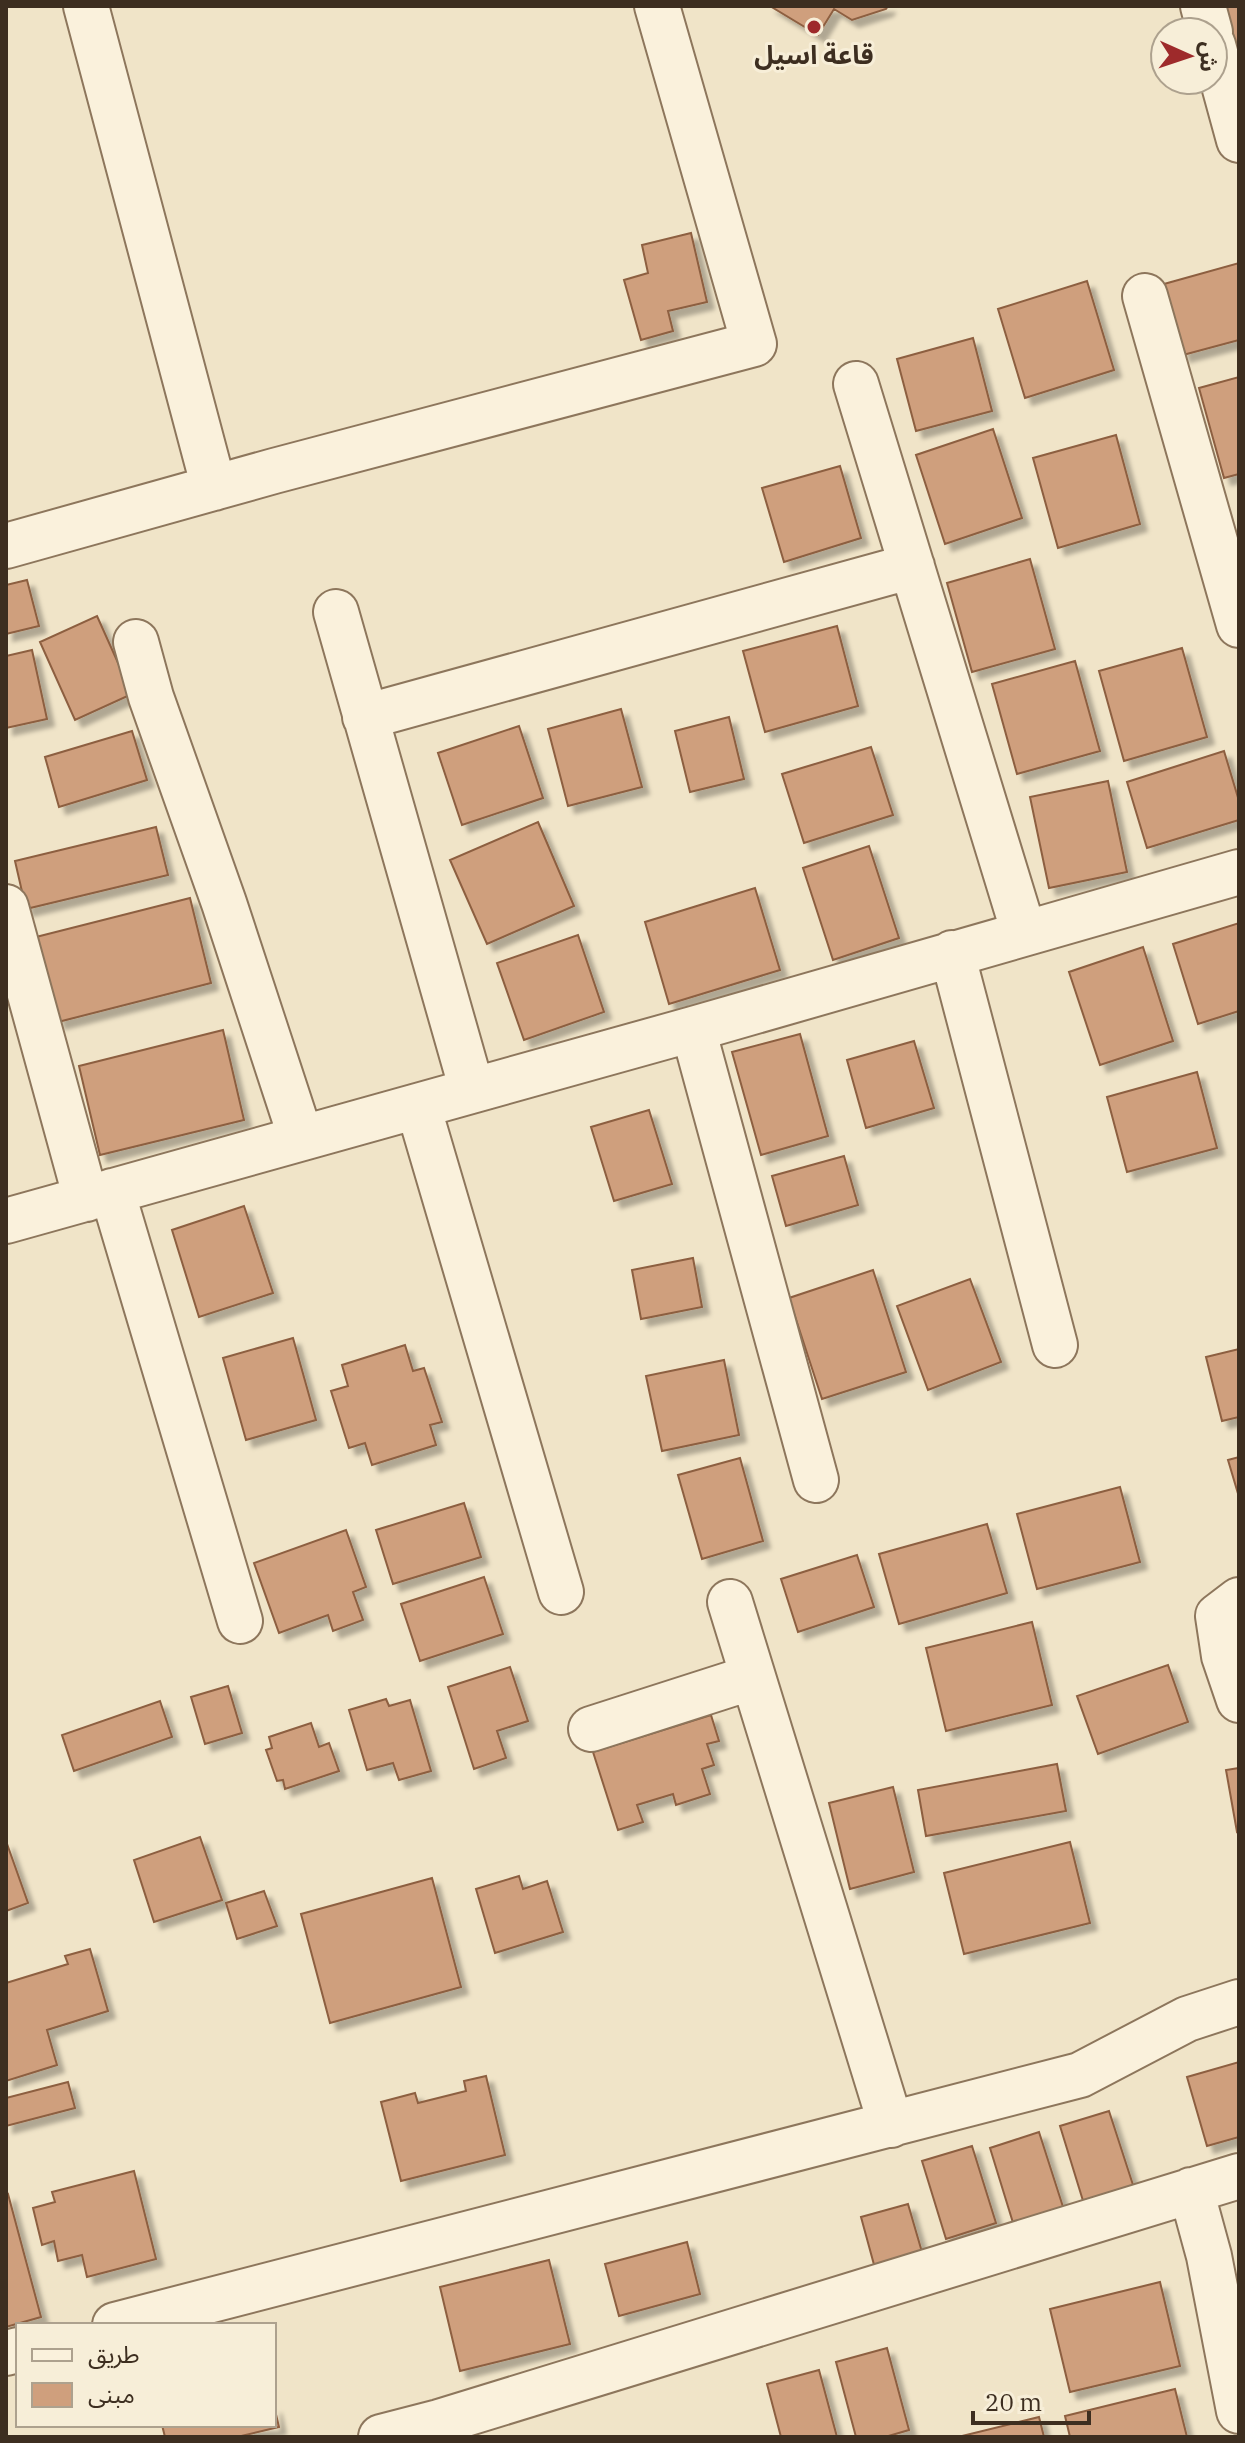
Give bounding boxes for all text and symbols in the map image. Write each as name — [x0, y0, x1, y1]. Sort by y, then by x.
north arrow — [1149, 16, 1229, 96]
marker: قاعة اسيل — [805, 18, 823, 36]
place label: قاعة اسيل — [754, 37, 874, 71]
text: ش — [1194, 41, 1225, 73]
legend — [16, 2323, 276, 2427]
text: طريق — [88, 2338, 140, 2370]
scale bar — [973, 2375, 1089, 2425]
text: مبنى — [88, 2378, 135, 2410]
text: 20 m — [985, 2386, 1042, 2418]

